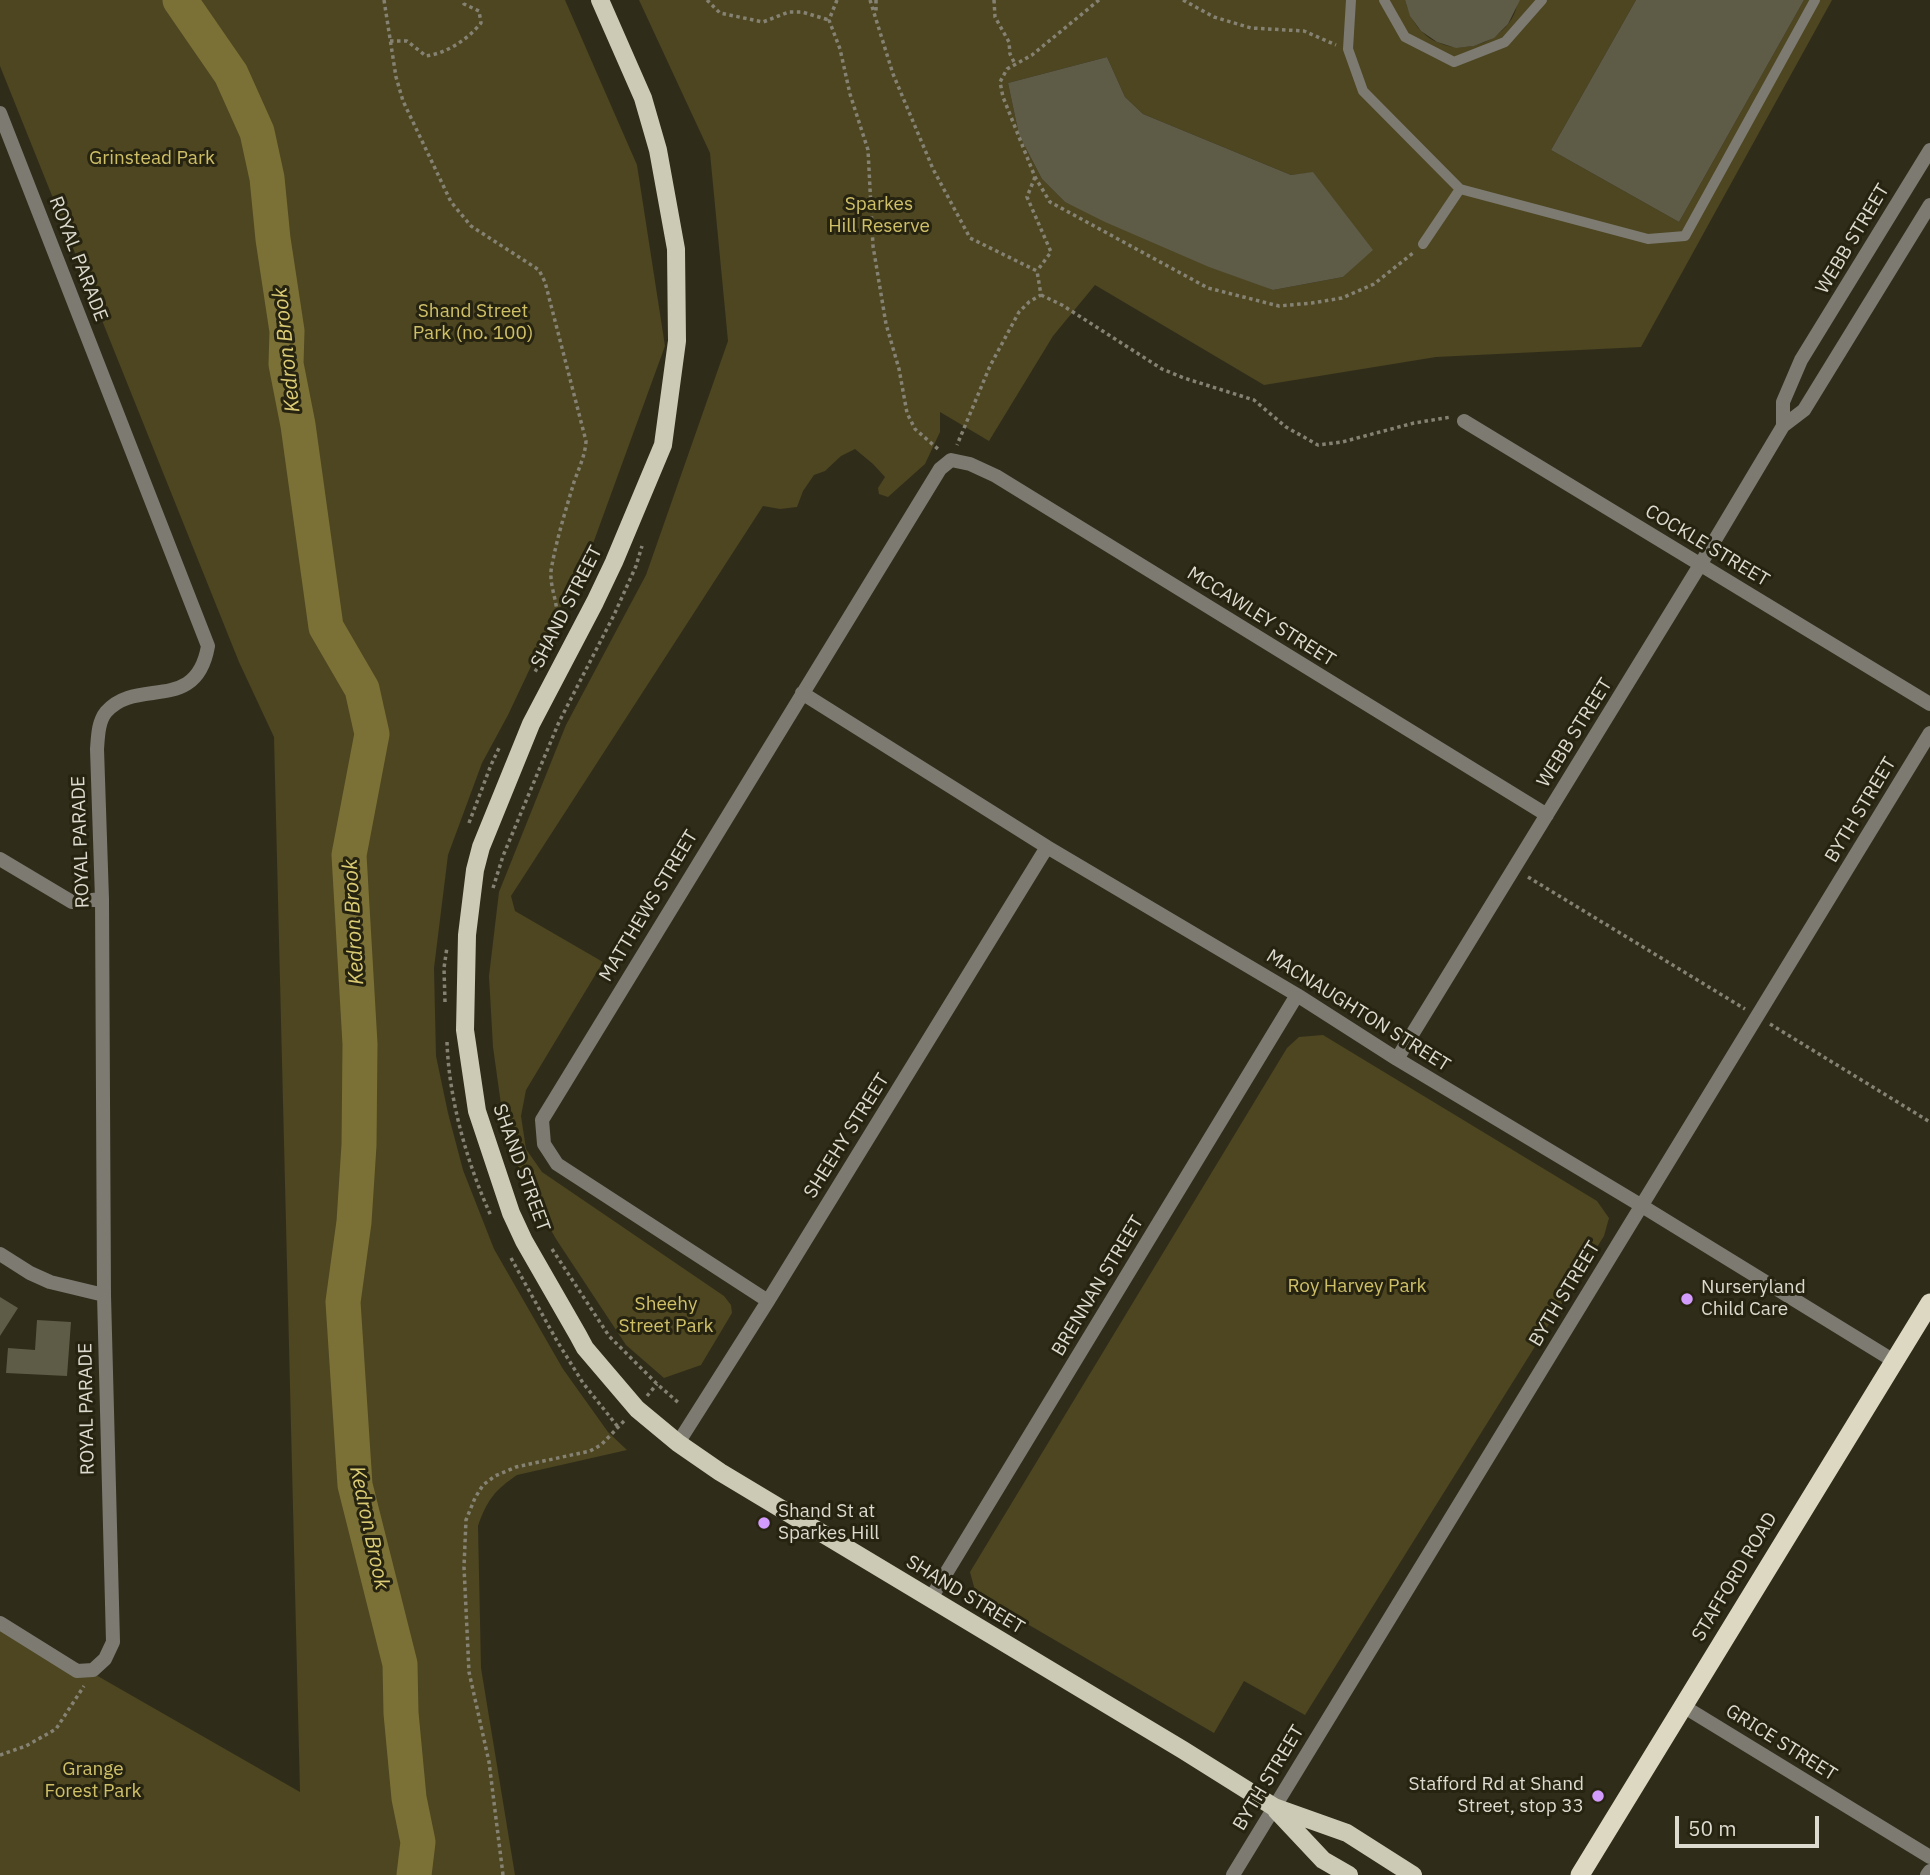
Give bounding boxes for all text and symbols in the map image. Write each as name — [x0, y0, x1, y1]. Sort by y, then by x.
park label: Grinstead Park — [89, 148, 215, 170]
street label: WEBB STREET — [1811, 180, 1895, 298]
street label: ROYAL PARADE — [44, 193, 112, 325]
park label: Sparkes Hill Reserve — [828, 194, 930, 238]
water label: Kedron Brook — [268, 286, 306, 414]
park label: Shand Street Park (no. 100) — [413, 301, 533, 345]
street label: COCKLE STREET — [1641, 500, 1773, 592]
street label: SHAND STREET — [526, 542, 608, 672]
street label: MCCAWLEY STREET — [1183, 562, 1339, 672]
street label: WEBB STREET — [1532, 674, 1618, 792]
street label: BYTH STREET — [1821, 753, 1901, 867]
street label: ROYAL PARADE — [67, 776, 95, 908]
street label: MATTHEWS STREET — [595, 826, 703, 986]
water label: Kedron Brook — [338, 859, 370, 985]
street label: MACNAUGHTON STREET — [1262, 945, 1454, 1077]
street label: SHEEHY STREET — [800, 1069, 894, 1203]
street label: SHAND STREET — [487, 1101, 555, 1235]
street label: BRENNAN STREET — [1047, 1212, 1149, 1360]
street label: BYTH STREET — [1525, 1237, 1605, 1351]
park label: Roy Harvey Park — [1287, 1276, 1427, 1298]
place label: Nurseryland Child Care — [1701, 1277, 1806, 1321]
marker: Nurseryland Child Care — [1679, 1291, 1695, 1307]
park label: Sheehy Street Park — [618, 1294, 714, 1338]
street label: ROYAL PARADE — [74, 1343, 100, 1475]
water label: Kedron Brook — [344, 1464, 394, 1592]
place label: Shand St at Sparkes Hill — [778, 1501, 879, 1545]
street label: STAFFORD ROAD — [1688, 1508, 1782, 1646]
marker: Shand St at Sparkes Hill — [756, 1515, 772, 1531]
street label: SHAND STREET — [902, 1551, 1028, 1639]
street label: GRICE STREET — [1721, 1700, 1841, 1786]
street label: BYTH STREET — [1229, 1721, 1309, 1835]
park label: Grange Forest Park — [45, 1759, 141, 1803]
place label: Stafford Rd at Shand Street, stop 33 — [1408, 1774, 1584, 1818]
marker: Stafford Rd at Shand Street, stop 33 — [1590, 1788, 1606, 1804]
scale bar — [1678, 1801, 1822, 1845]
text: 50 m — [1688, 1814, 1737, 1842]

